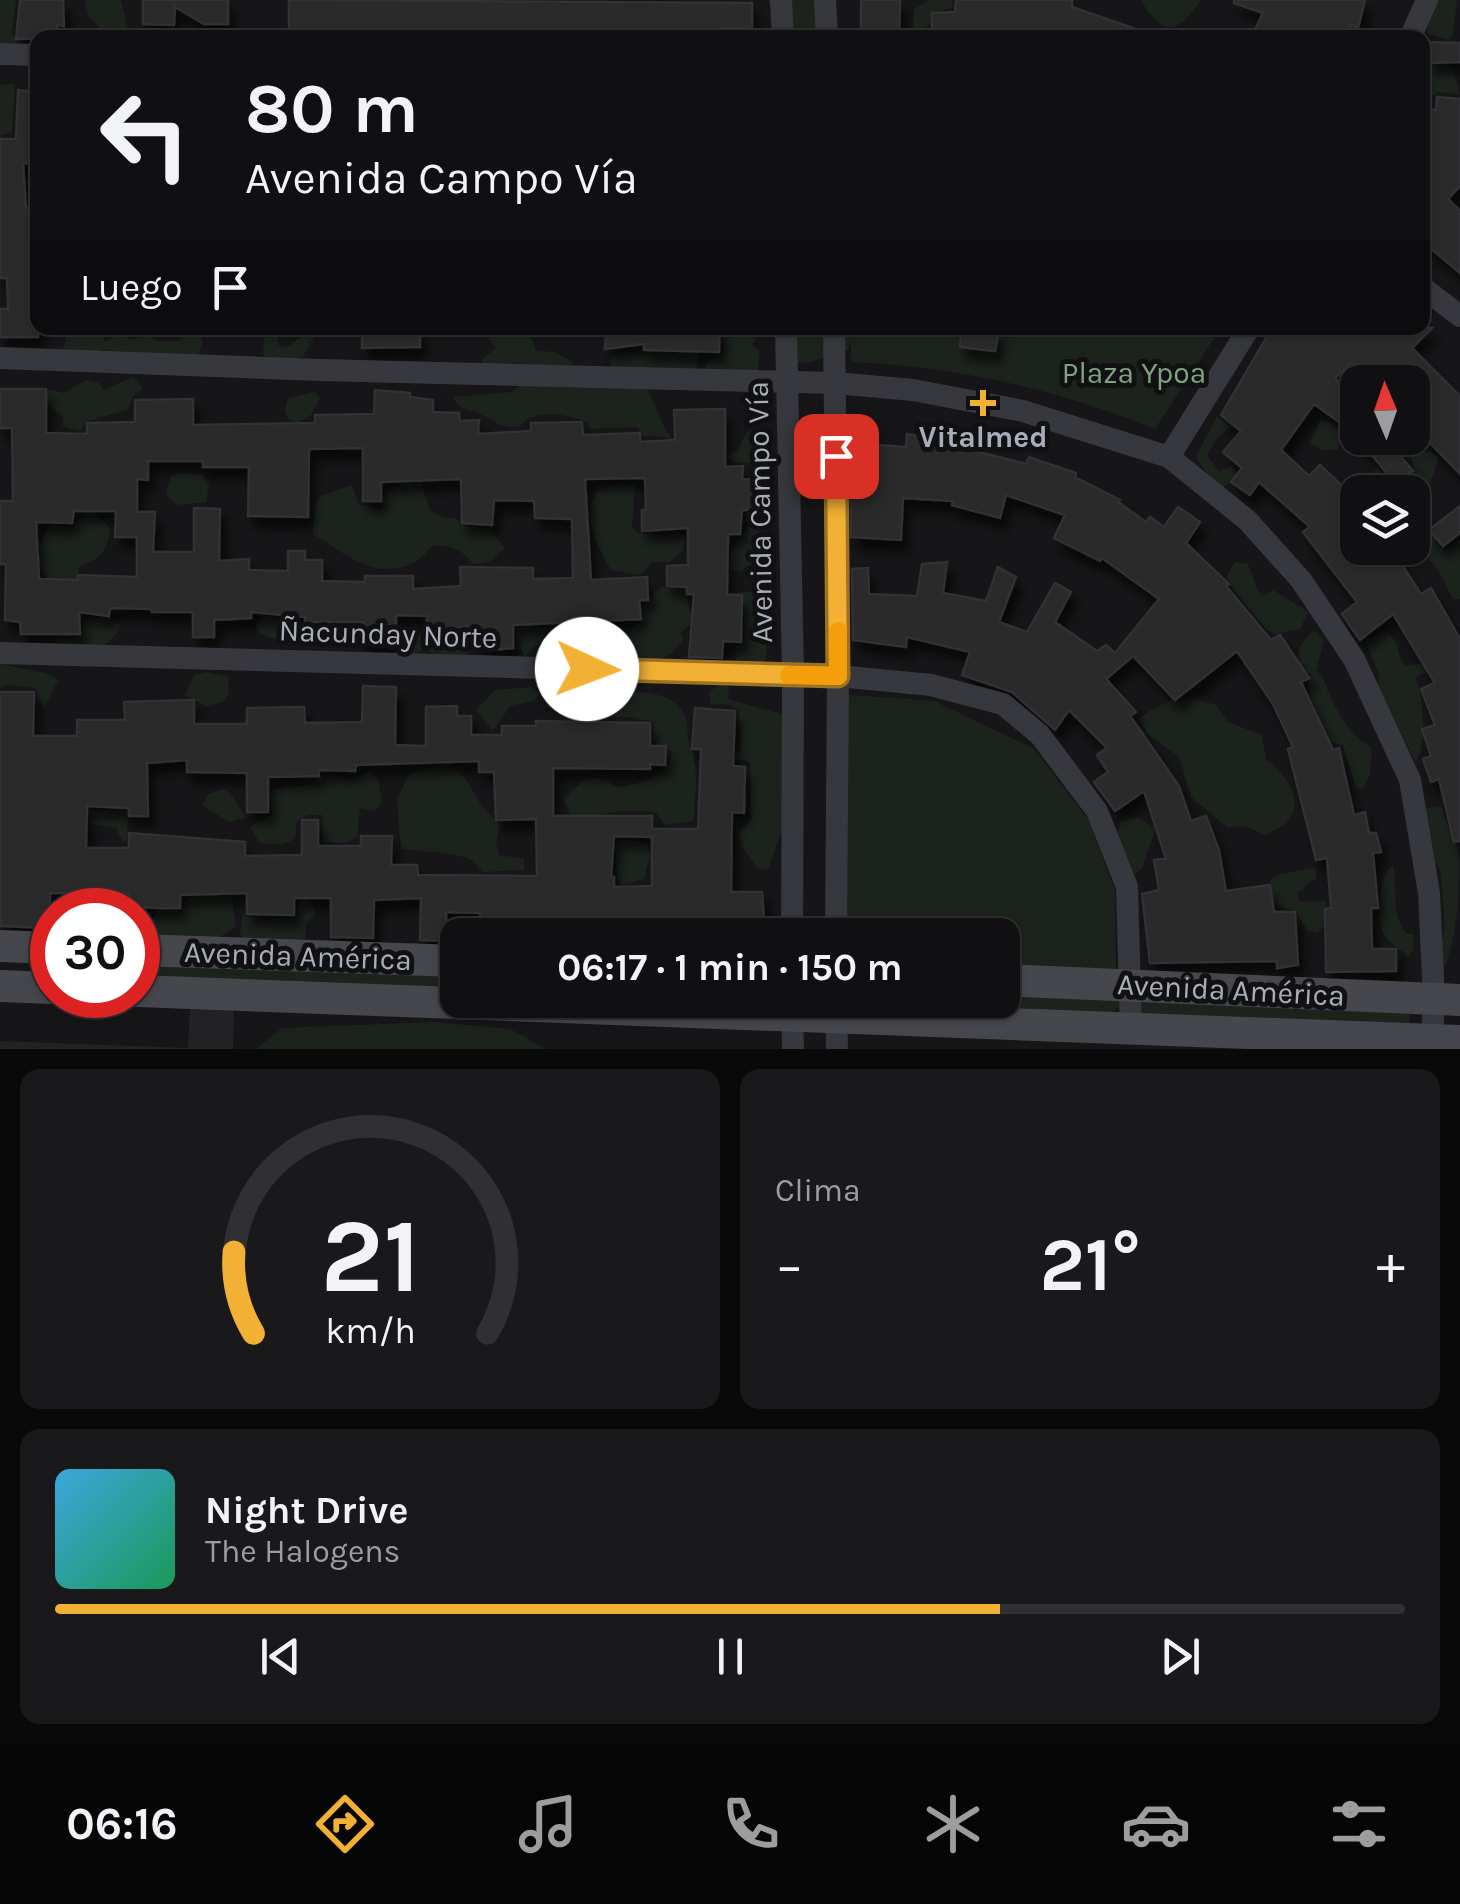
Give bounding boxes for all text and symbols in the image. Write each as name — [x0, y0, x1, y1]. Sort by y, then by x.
text: 80 m — [245, 68, 419, 150]
icon: left — [80, 70, 210, 200]
text: Avenida Campo Vía — [245, 152, 638, 204]
icon: arrive — [203, 260, 258, 315]
text: Luego — [80, 265, 183, 310]
park label: Plaza Ypoa — [1062, 355, 1206, 391]
north arrow — [1340, 365, 1430, 455]
map controls — [1340, 365, 1430, 565]
street label: Avenida Campo Vía — [740, 381, 780, 643]
marker: Vitalmed — [972, 392, 994, 414]
pin — [794, 414, 879, 499]
place label: Vitalmed — [918, 419, 1048, 455]
icon: arrive — [809, 429, 864, 484]
button: layers — [1340, 475, 1430, 565]
street label: Ñacunday Norte — [278, 612, 498, 656]
position arrow — [535, 617, 639, 721]
speed limit sign: 30 — [30, 888, 160, 1018]
street label: Avenida América — [183, 934, 413, 978]
text: 06:17 · 1 min · 150 m — [557, 945, 903, 990]
street label: Avenida América — [1116, 966, 1346, 1014]
text: Clima — [775, 1172, 861, 1209]
text: 21 — [320, 1196, 420, 1317]
text: 21° — [1039, 1221, 1141, 1309]
text: − — [775, 1233, 804, 1297]
text: + — [1376, 1233, 1405, 1297]
text: km/h — [325, 1310, 415, 1352]
text: Night Drive — [205, 1488, 408, 1533]
text: The Halogens — [205, 1533, 400, 1570]
icon: previous — [253, 1629, 308, 1684]
icon: pause — [703, 1629, 758, 1684]
icon: next — [1153, 1629, 1208, 1684]
icon: directions — [310, 1789, 380, 1859]
icon: music — [513, 1789, 583, 1859]
icon: phone — [716, 1789, 786, 1859]
icon: climate — [918, 1789, 988, 1859]
icon: car — [1121, 1789, 1191, 1859]
icon: filters — [1324, 1789, 1394, 1859]
text: 06:16 — [66, 1798, 178, 1850]

